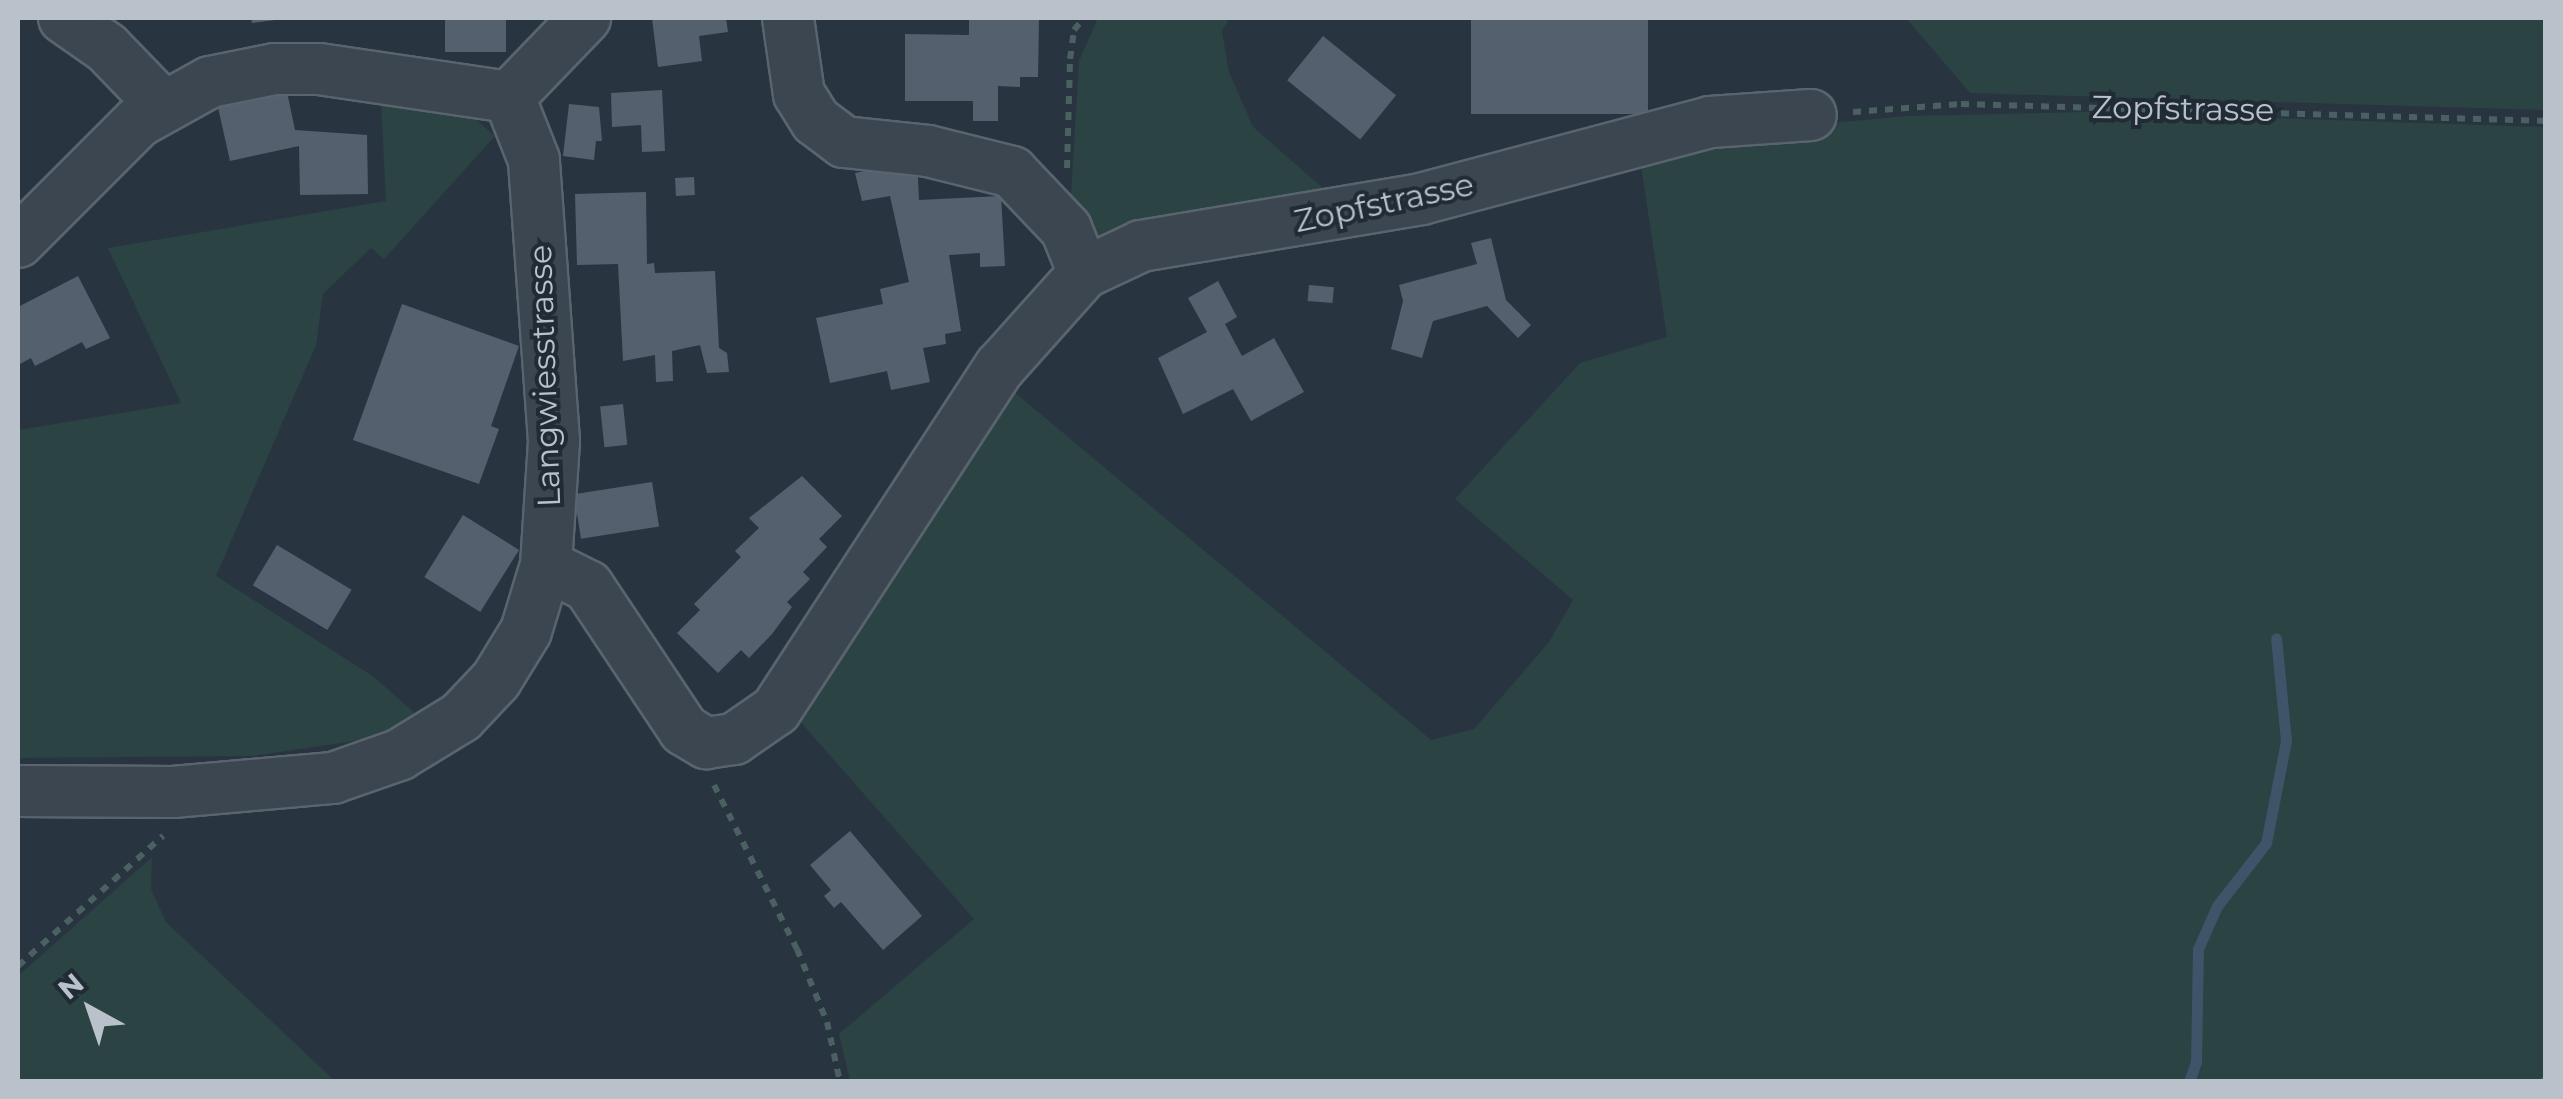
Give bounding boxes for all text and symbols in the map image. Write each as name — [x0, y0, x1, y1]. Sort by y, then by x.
street label: Zopfstrasse — [2091, 88, 2275, 130]
street label: Zopfstrasse — [1291, 165, 1477, 241]
street label: Langwiesstrasse — [521, 244, 569, 508]
north arrow — [40, 959, 140, 1059]
text: N — [51, 966, 90, 1006]

